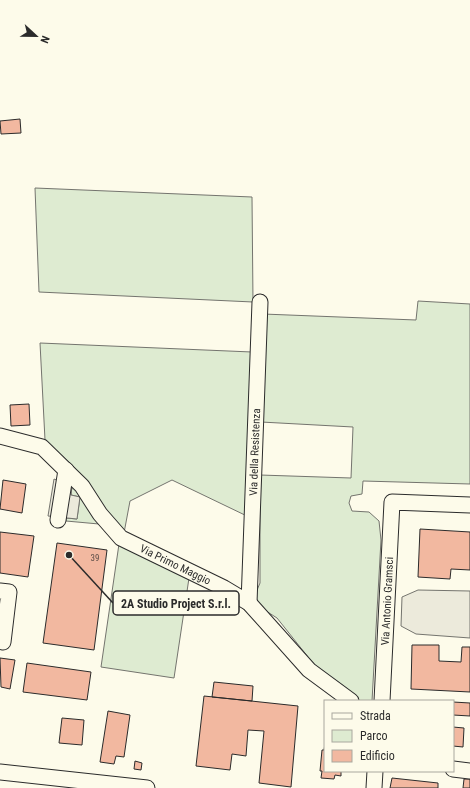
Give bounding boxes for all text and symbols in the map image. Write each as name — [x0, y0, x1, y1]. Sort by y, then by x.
north arrow — [16, 16, 56, 56]
text: N — [37, 34, 52, 45]
street label: Via della Resistenza — [247, 408, 263, 496]
street label: Via Primo Maggio — [138, 542, 213, 588]
house number: 39 — [91, 553, 99, 563]
street label: Via Antonio Gramsci — [379, 557, 396, 646]
callout: 2A Studio Project S.r.l. — [113, 591, 239, 615]
text: 2A Studio Project S.r.l. — [121, 597, 231, 611]
legend — [324, 700, 454, 772]
text: Strada — [360, 709, 391, 723]
text: Parco — [360, 729, 387, 743]
text: Edificio — [360, 749, 395, 763]

